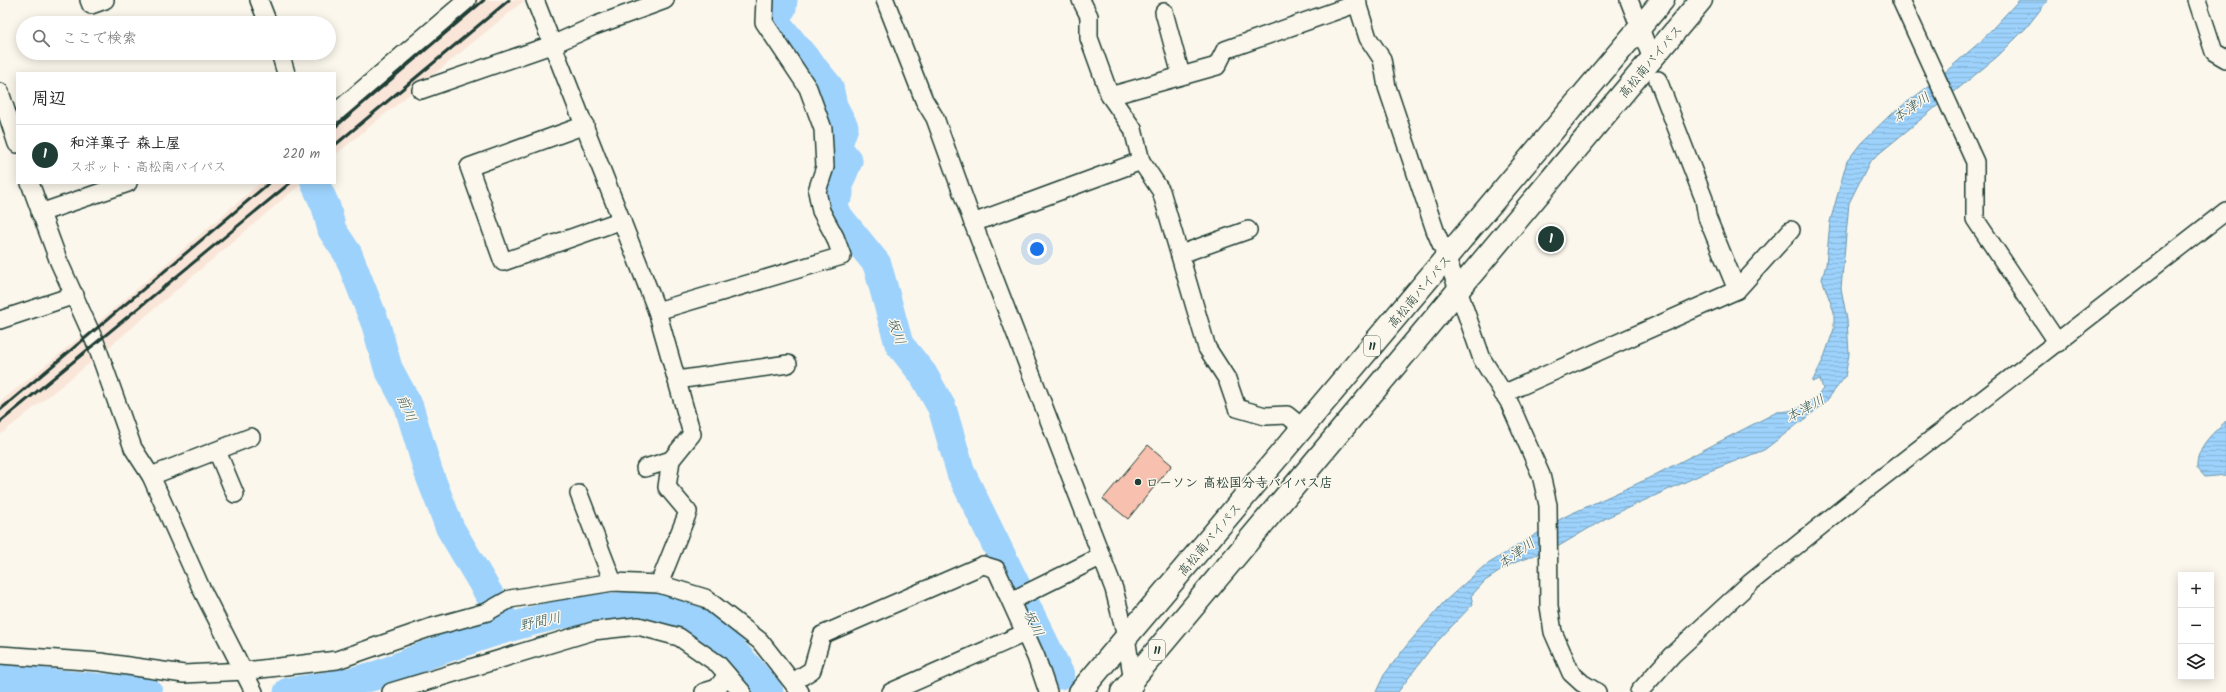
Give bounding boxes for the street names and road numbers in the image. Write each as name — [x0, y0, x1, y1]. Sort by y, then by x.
street label: 高松南バイパス — [1614, 20, 1688, 103]
street label: 高松南バイパス — [1383, 250, 1457, 333]
road number: 11 — [1364, 336, 1380, 356]
street label: 高松南バイパス — [1173, 498, 1247, 581]
road number: 11 — [1149, 640, 1165, 660]

